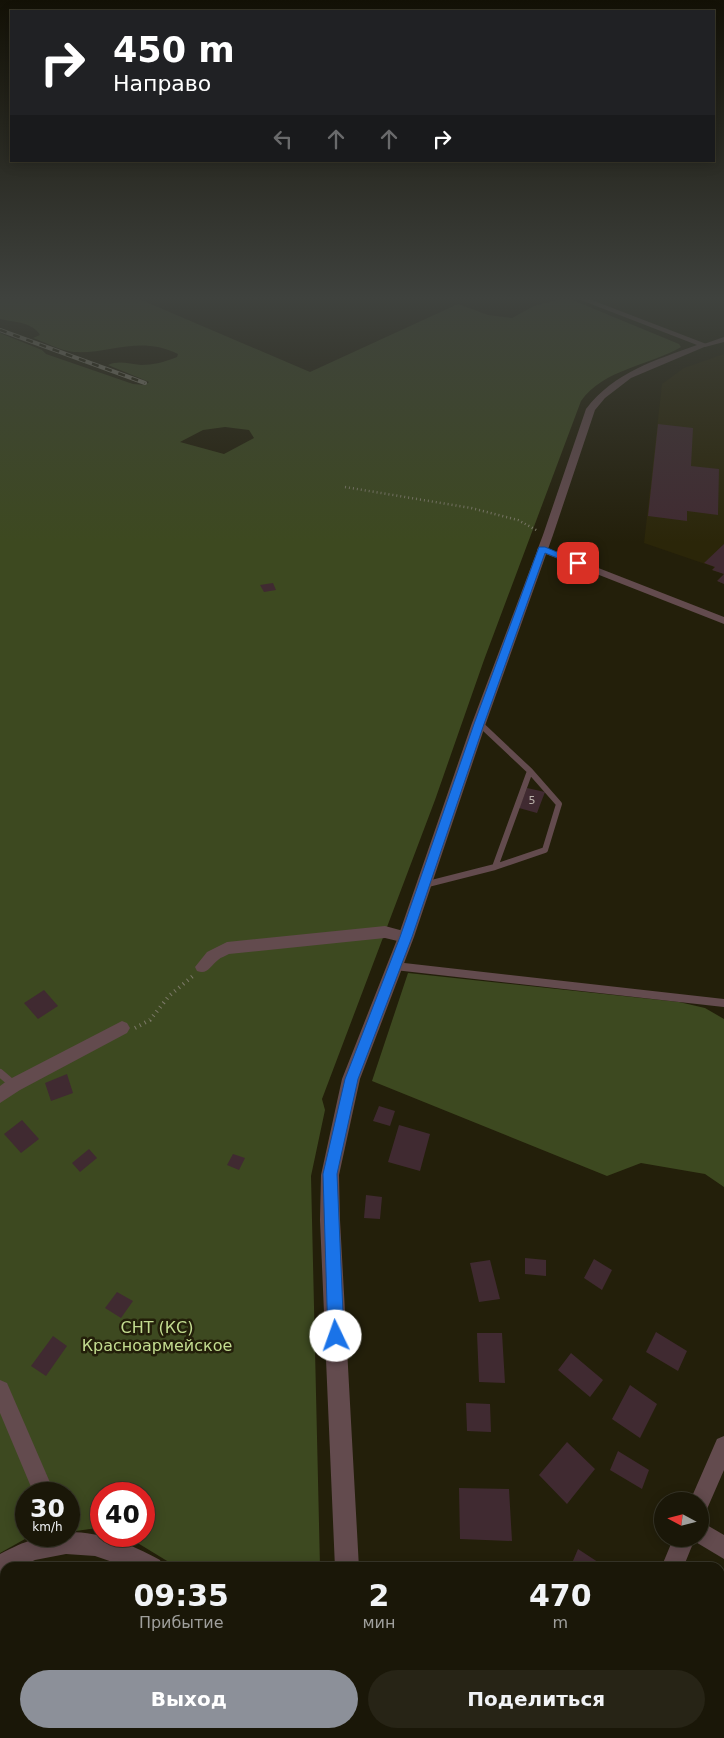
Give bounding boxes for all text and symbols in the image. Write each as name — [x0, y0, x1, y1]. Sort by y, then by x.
icon: right — [30, 30, 95, 95]
text: 450 m — [113, 30, 235, 70]
text: Направо — [113, 71, 211, 96]
icon: left — [269, 125, 297, 153]
icon: ahead — [322, 125, 350, 153]
icon: ahead — [375, 125, 403, 153]
icon: right — [428, 125, 456, 153]
pin — [557, 542, 599, 584]
icon: arrive — [564, 549, 592, 577]
house number: 5 — [529, 794, 536, 807]
position arrow — [309, 1309, 361, 1361]
park label: СНТ (КС) Красноармейское — [82, 1318, 232, 1355]
speed limit sign: 40 — [90, 1482, 155, 1547]
north arrow — [654, 1492, 709, 1548]
map controls — [654, 1492, 709, 1547]
text: 30 — [30, 1494, 65, 1523]
text: km/h — [32, 1520, 63, 1534]
text: 09:35 — [133, 1578, 229, 1613]
text: 2 — [369, 1578, 389, 1613]
text: 470 — [529, 1578, 592, 1613]
text: Прибытие — [139, 1613, 224, 1632]
text: мин — [362, 1613, 395, 1632]
text: m — [552, 1613, 568, 1632]
button: Выход — [20, 1670, 358, 1728]
button: Поделиться — [368, 1670, 705, 1728]

